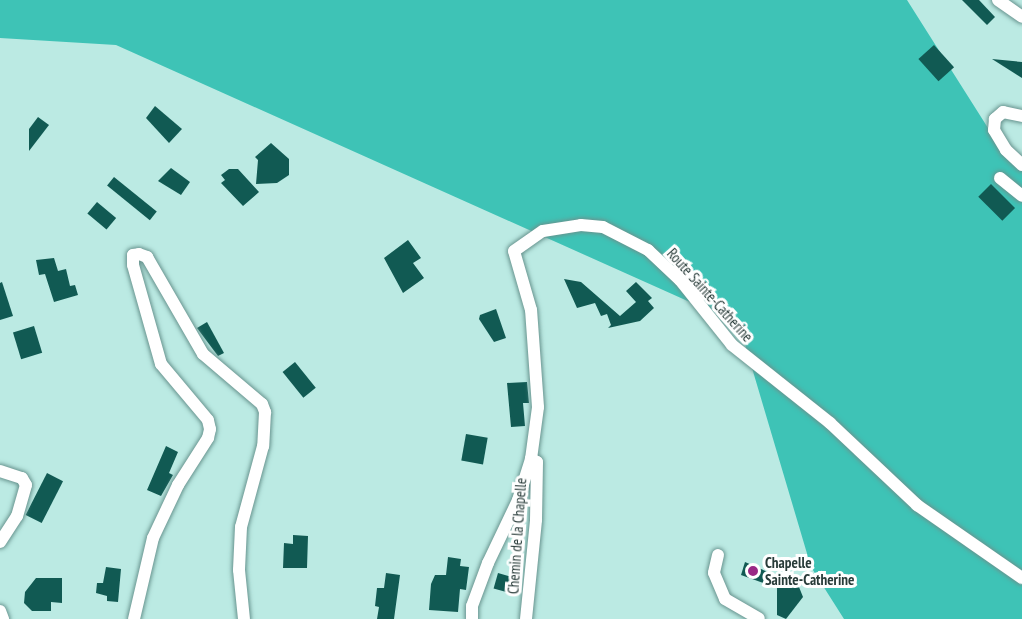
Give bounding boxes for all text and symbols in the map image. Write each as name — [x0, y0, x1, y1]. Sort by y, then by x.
street label: Route Sainte-Catherine — [663, 245, 757, 345]
street label: Chemin de la Chapelle — [504, 477, 530, 595]
place label: Chapelle Sainte-Catherine — [765, 553, 855, 588]
marker: Chapelle Sainte-Catherine — [746, 564, 760, 578]

